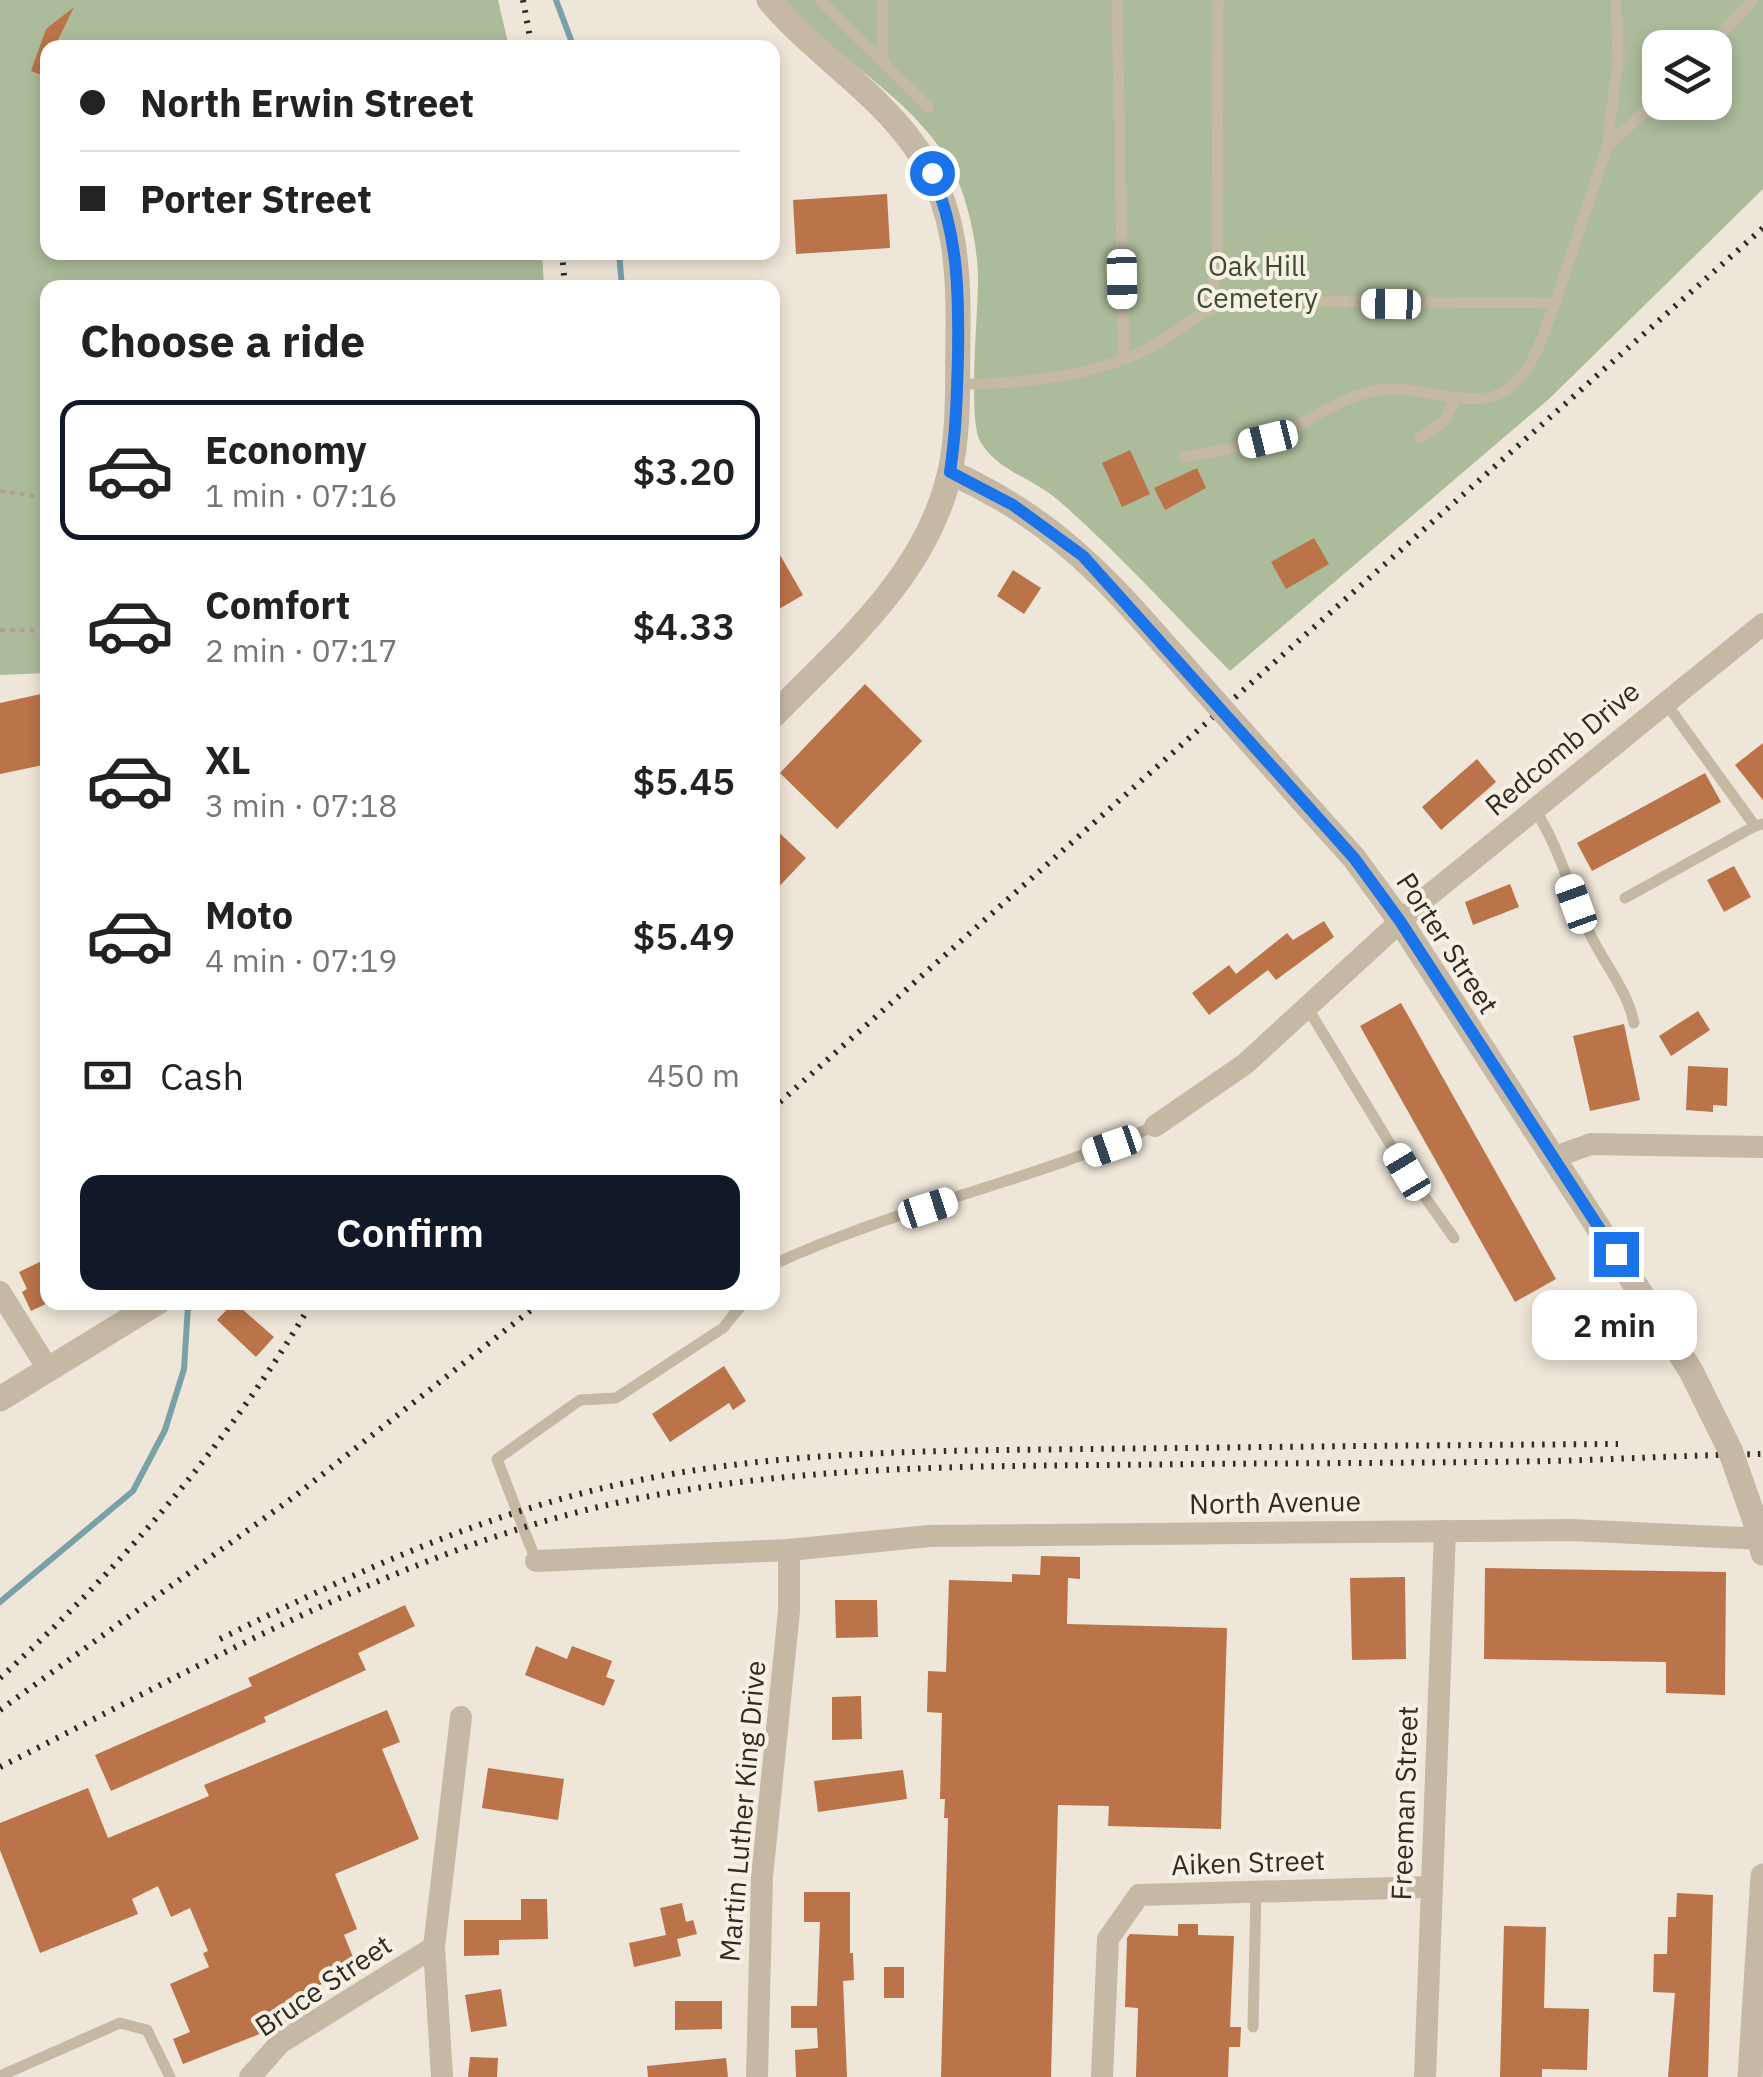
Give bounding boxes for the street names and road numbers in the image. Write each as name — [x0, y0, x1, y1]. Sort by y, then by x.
street label: Redcomb Drive — [1477, 672, 1647, 824]
street label: Porter Street — [1389, 865, 1507, 1021]
street label: North Avenue — [1189, 1482, 1361, 1522]
street label: Martin Luther King Drive — [710, 1659, 774, 1963]
street label: Freeman Street — [1382, 1705, 1426, 1901]
street label: Aiken Street — [1170, 1841, 1326, 1883]
street label: Bruce Street — [248, 1926, 398, 2044]

